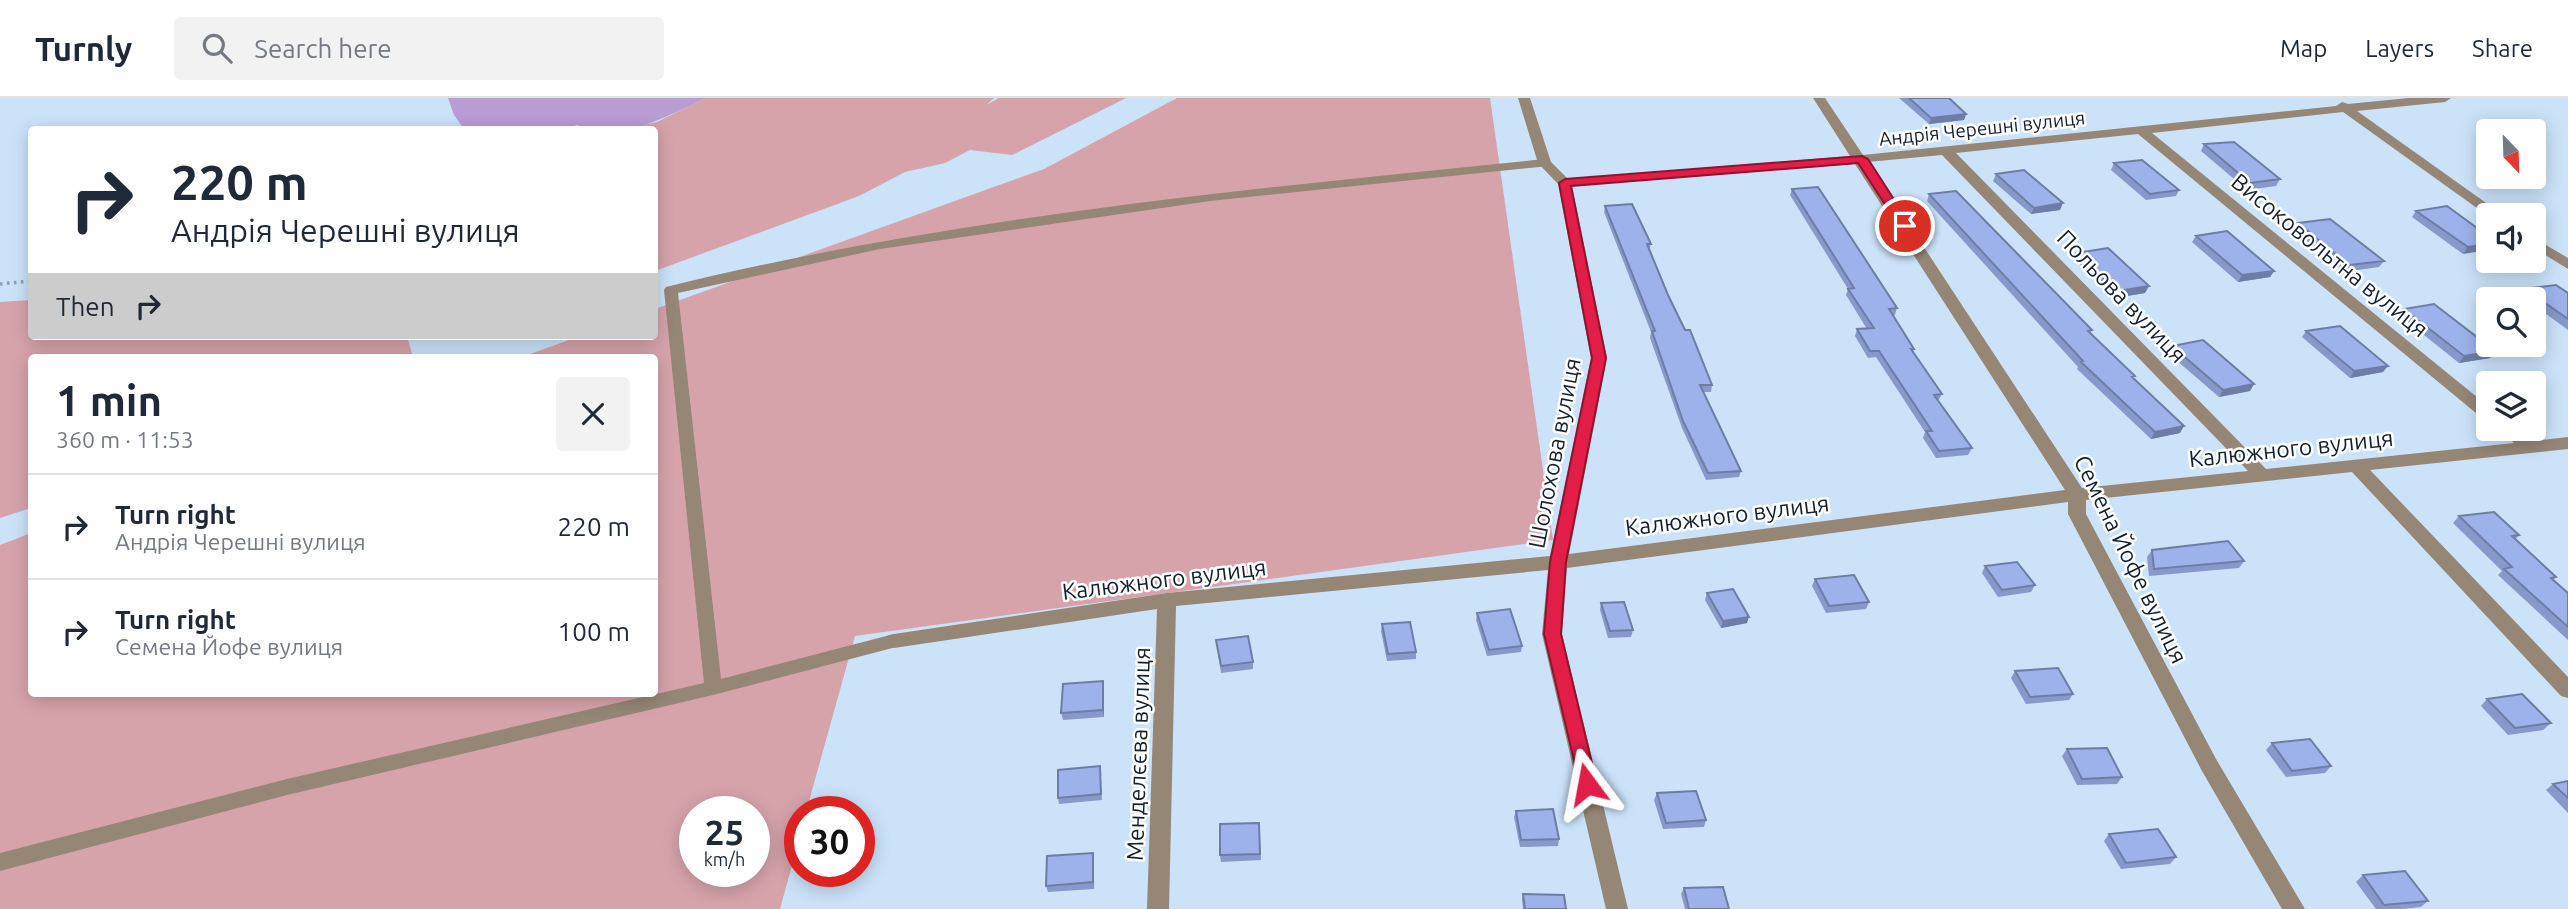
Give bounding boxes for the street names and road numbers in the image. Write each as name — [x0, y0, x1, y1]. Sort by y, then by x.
street label: Андрія Черешні вулиця — [1878, 106, 2086, 150]
street label: Високовольтна вулиця — [2227, 168, 2433, 342]
street label: Польова вулиця — [2053, 225, 2191, 367]
street label: Шолохова вулиця — [1523, 356, 1585, 550]
street label: Калюжного вулиця — [2188, 425, 2394, 471]
street label: Семена Йофе вулиця — [2070, 451, 2192, 667]
street label: Калюжного вулиця — [1624, 490, 1830, 540]
street label: Калюжного вулиця — [1061, 554, 1267, 604]
street label: Менделєєва вулиця — [1122, 647, 1154, 861]

